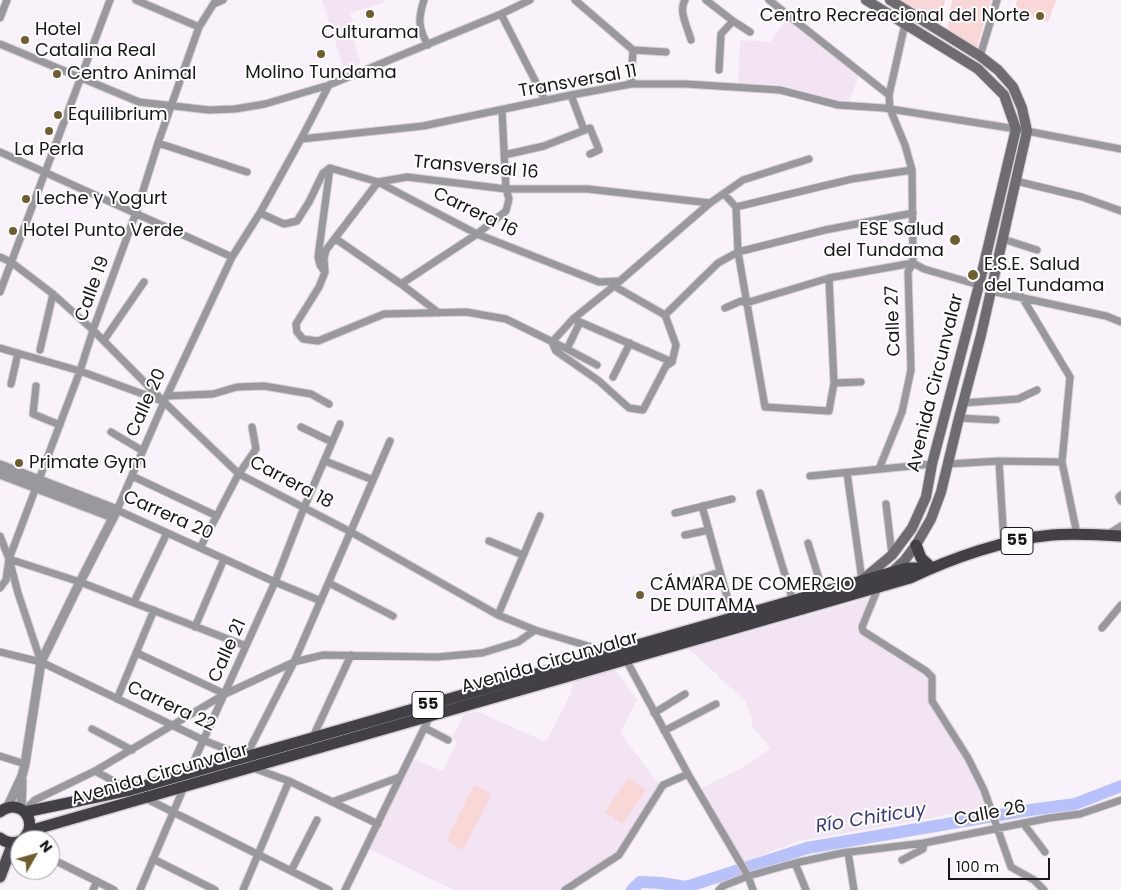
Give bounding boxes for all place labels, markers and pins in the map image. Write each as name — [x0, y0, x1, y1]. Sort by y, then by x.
place label: Centro Recreacional del Norte — [760, 5, 1030, 27]
marker: Culturama — [364, 8, 376, 20]
marker: Centro Recreacional del Norte — [1034, 10, 1046, 22]
place label: Hotel Catalina Real — [35, 19, 156, 62]
place label: Culturama — [321, 22, 419, 44]
marker: Hotel Catalina Real — [19, 34, 31, 46]
marker: Molino Tundama — [315, 48, 327, 60]
place label: Molino Tundama — [245, 62, 397, 84]
place label: Centro Animal — [67, 63, 196, 85]
marker: Centro Animal — [51, 68, 63, 80]
place label: Equilibrium — [68, 104, 168, 126]
marker: Equilibrium — [52, 109, 64, 121]
marker: La Perla — [43, 125, 55, 137]
place label: La Perla — [14, 139, 84, 161]
place label: Leche y Yogurt — [36, 188, 167, 210]
marker: Leche y Yogurt — [20, 193, 32, 205]
place label: ESE Salud del Tundama — [824, 219, 944, 262]
place label: Hotel Punto Verde — [23, 220, 184, 242]
marker: Hotel Punto Verde — [7, 225, 19, 237]
marker: ESE Salud del Tundama — [948, 233, 962, 247]
place label: E.S.E. Salud del Tundama — [984, 254, 1104, 296]
marker: E.S.E. Salud del Tundama — [966, 268, 980, 282]
place label: Primate Gym — [29, 452, 146, 474]
marker: Primate Gym — [13, 457, 25, 469]
place label: CÁMARA DE COMERCIO DE DUITAMA — [650, 574, 854, 616]
marker: CÁMARA DE COMERCIO DE DUITAMA — [634, 589, 646, 601]

